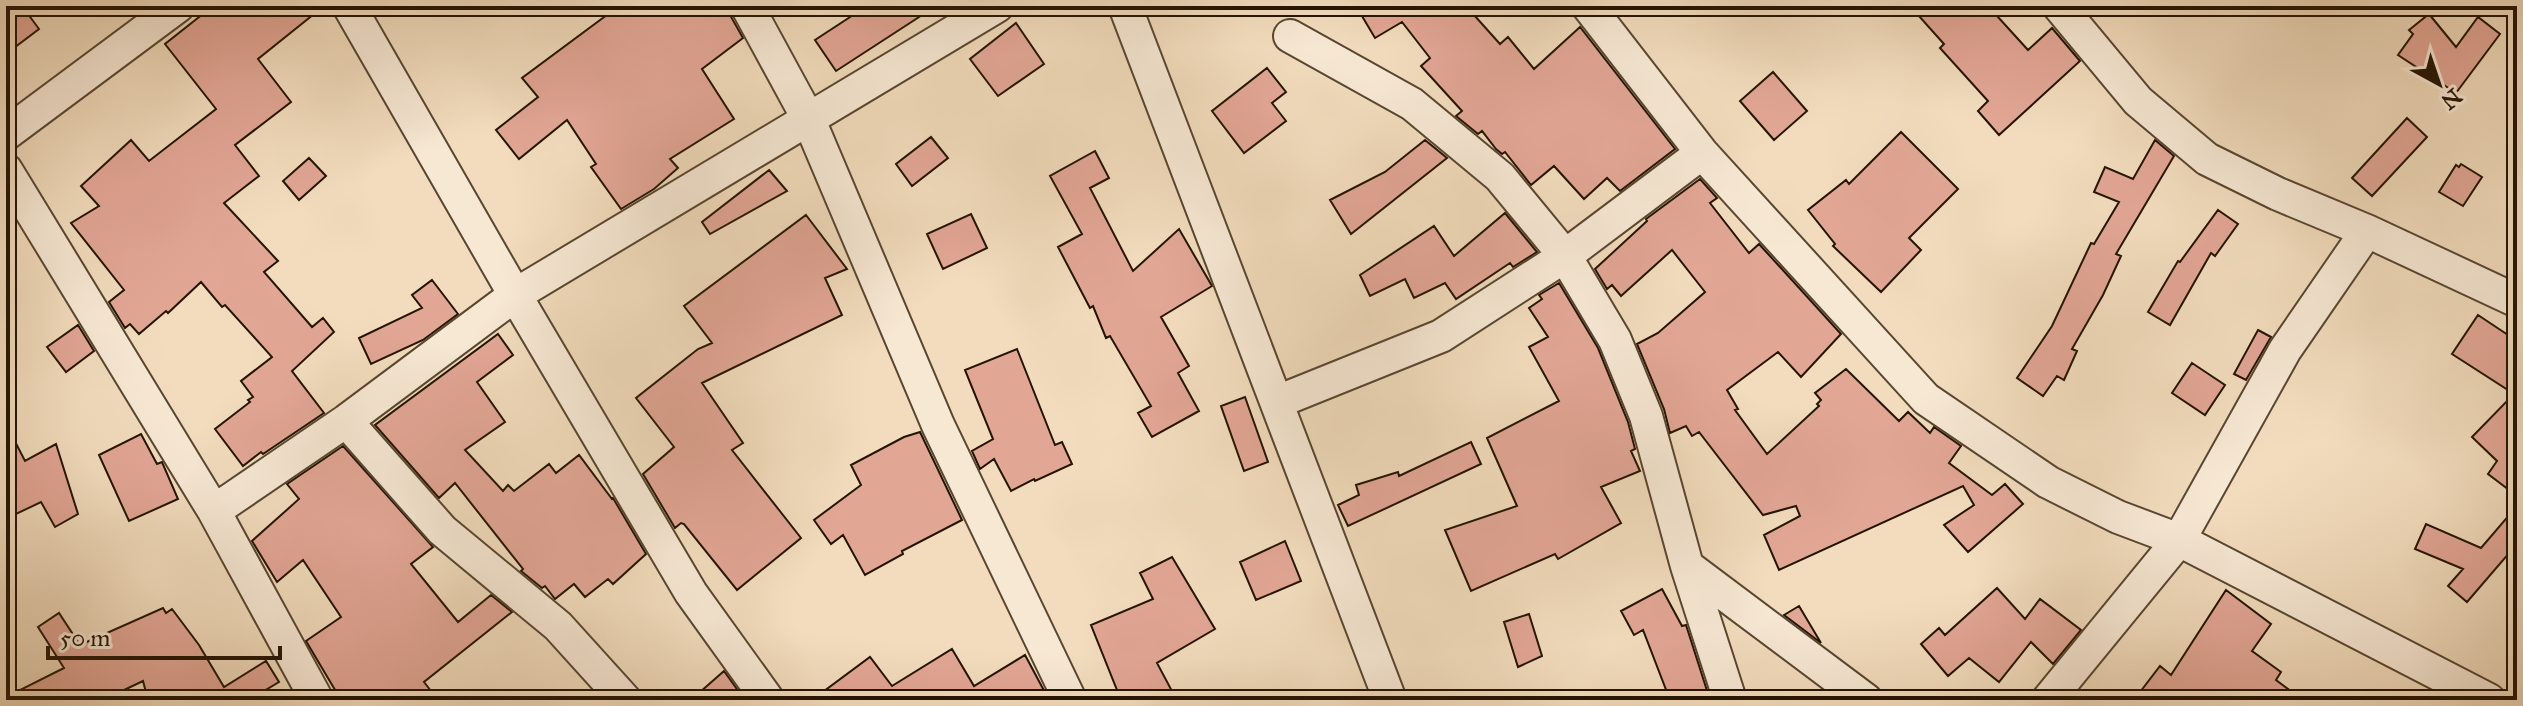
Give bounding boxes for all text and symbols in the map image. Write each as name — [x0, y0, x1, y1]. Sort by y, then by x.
north arrow — [2399, 44, 2479, 124]
text: N — [2435, 83, 2467, 115]
scale bar — [48, 610, 280, 660]
text: 50 m — [60, 623, 110, 653]

